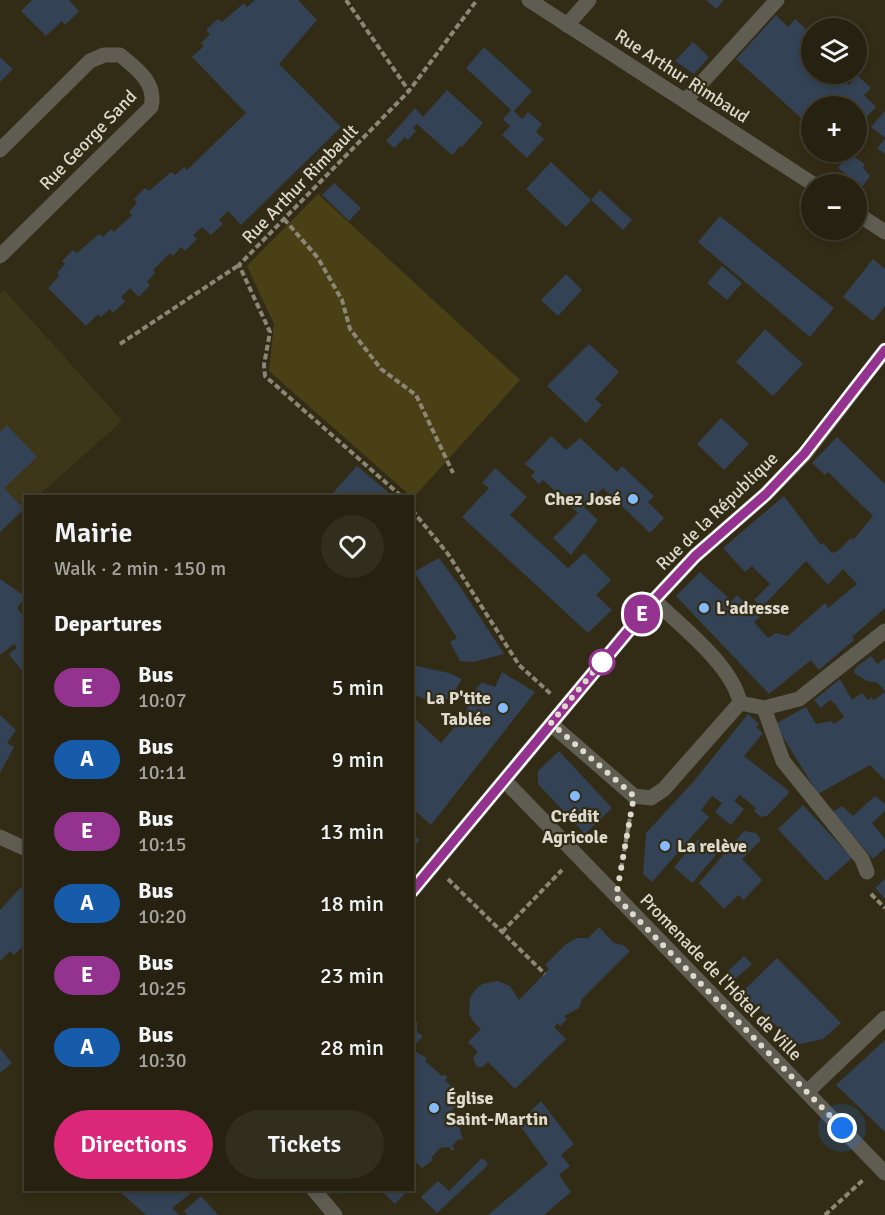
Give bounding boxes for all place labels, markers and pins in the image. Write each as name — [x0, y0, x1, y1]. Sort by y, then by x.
place label: Chez José — [544, 488, 621, 510]
marker: Chez José — [626, 492, 640, 506]
place label: L'adresse — [716, 597, 789, 619]
marker: L'adresse — [697, 601, 711, 615]
unlabelled marker — [589, 649, 615, 675]
place label: La P'tite Tablée — [426, 687, 491, 730]
marker: La P'tite Tablée — [496, 701, 510, 715]
marker: Crédit Agricole — [568, 789, 582, 803]
place label: Crédit Agricole — [542, 805, 608, 848]
place label: La relève — [677, 835, 747, 857]
marker: La relève — [658, 839, 672, 853]
place label: Église Saint-Martin — [446, 1087, 548, 1130]
marker: Église Saint-Martin — [427, 1101, 441, 1115]

